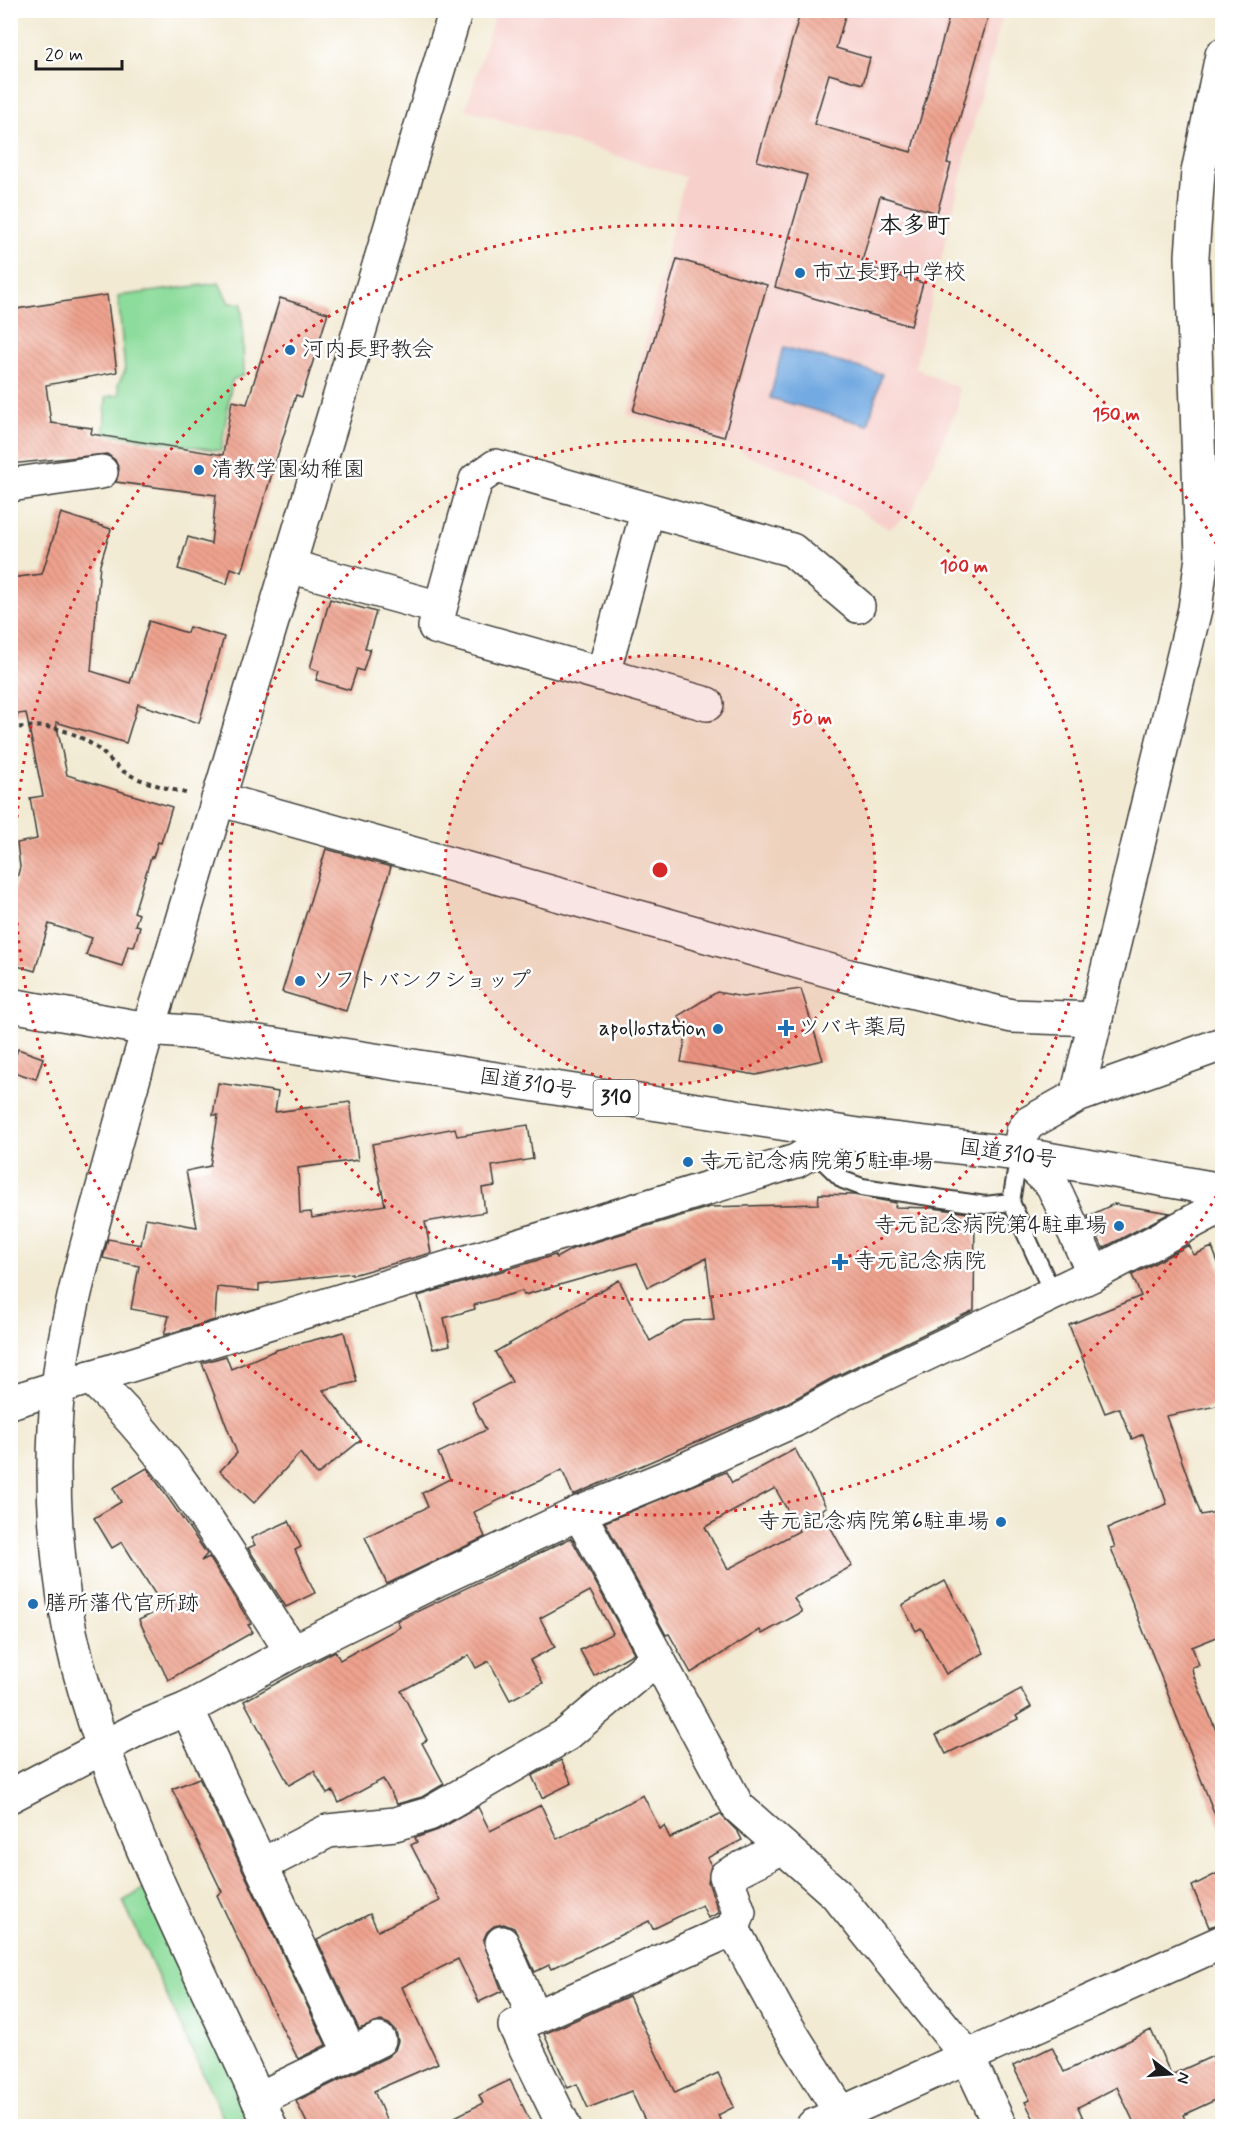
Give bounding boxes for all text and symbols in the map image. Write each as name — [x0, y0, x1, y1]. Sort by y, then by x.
scale bar — [36, 33, 122, 71]
text: 20 m — [45, 43, 83, 67]
district label: 本多町 — [878, 211, 950, 242]
place label: 市立長野中学校 — [812, 259, 966, 287]
marker: 市立長野中学校 — [793, 266, 807, 280]
place label: 河内長野教会 — [302, 336, 434, 364]
marker: 河内長野教会 — [283, 343, 297, 357]
text: 150 m — [1092, 403, 1140, 427]
place label: 清教学園幼稚園 — [211, 456, 365, 484]
marker: 清教学園幼稚園 — [192, 463, 206, 477]
text: 100 m — [940, 555, 988, 579]
text: 50 m — [792, 707, 832, 731]
centre of rings — [650, 860, 670, 880]
place label: ソフトバンクショップ — [312, 967, 531, 995]
marker: ソフトバンクショップ — [293, 974, 307, 988]
place label: ツバキ薬局 — [798, 1014, 908, 1042]
place label: apollostation — [599, 1015, 706, 1043]
marker: ツバキ薬局 — [779, 1021, 793, 1035]
marker: apollostation — [711, 1022, 725, 1036]
street label: 国道310号 — [477, 1062, 579, 1106]
road number: 310 — [594, 1080, 638, 1116]
street label: 国道310号 — [957, 1133, 1059, 1175]
place label: 寺元記念病院第5駐車場 — [700, 1148, 933, 1176]
marker: 寺元記念病院第5駐車場 — [681, 1155, 695, 1169]
place label: 寺元記念病院第4駐車場 — [874, 1212, 1107, 1240]
marker: 寺元記念病院第4駐車場 — [1112, 1219, 1126, 1233]
place label: 寺元記念病院 — [854, 1248, 986, 1276]
marker: 寺元記念病院 — [831, 1253, 849, 1271]
place label: 寺元記念病院第6駐車場 — [758, 1508, 989, 1536]
marker: 寺元記念病院第6駐車場 — [994, 1515, 1008, 1529]
place label: 膳所藩代官所跡 — [45, 1590, 199, 1618]
marker: 膳所藩代官所跡 — [26, 1597, 40, 1611]
north arrow — [1140, 2044, 1200, 2104]
text: N — [1171, 2070, 1195, 2086]

